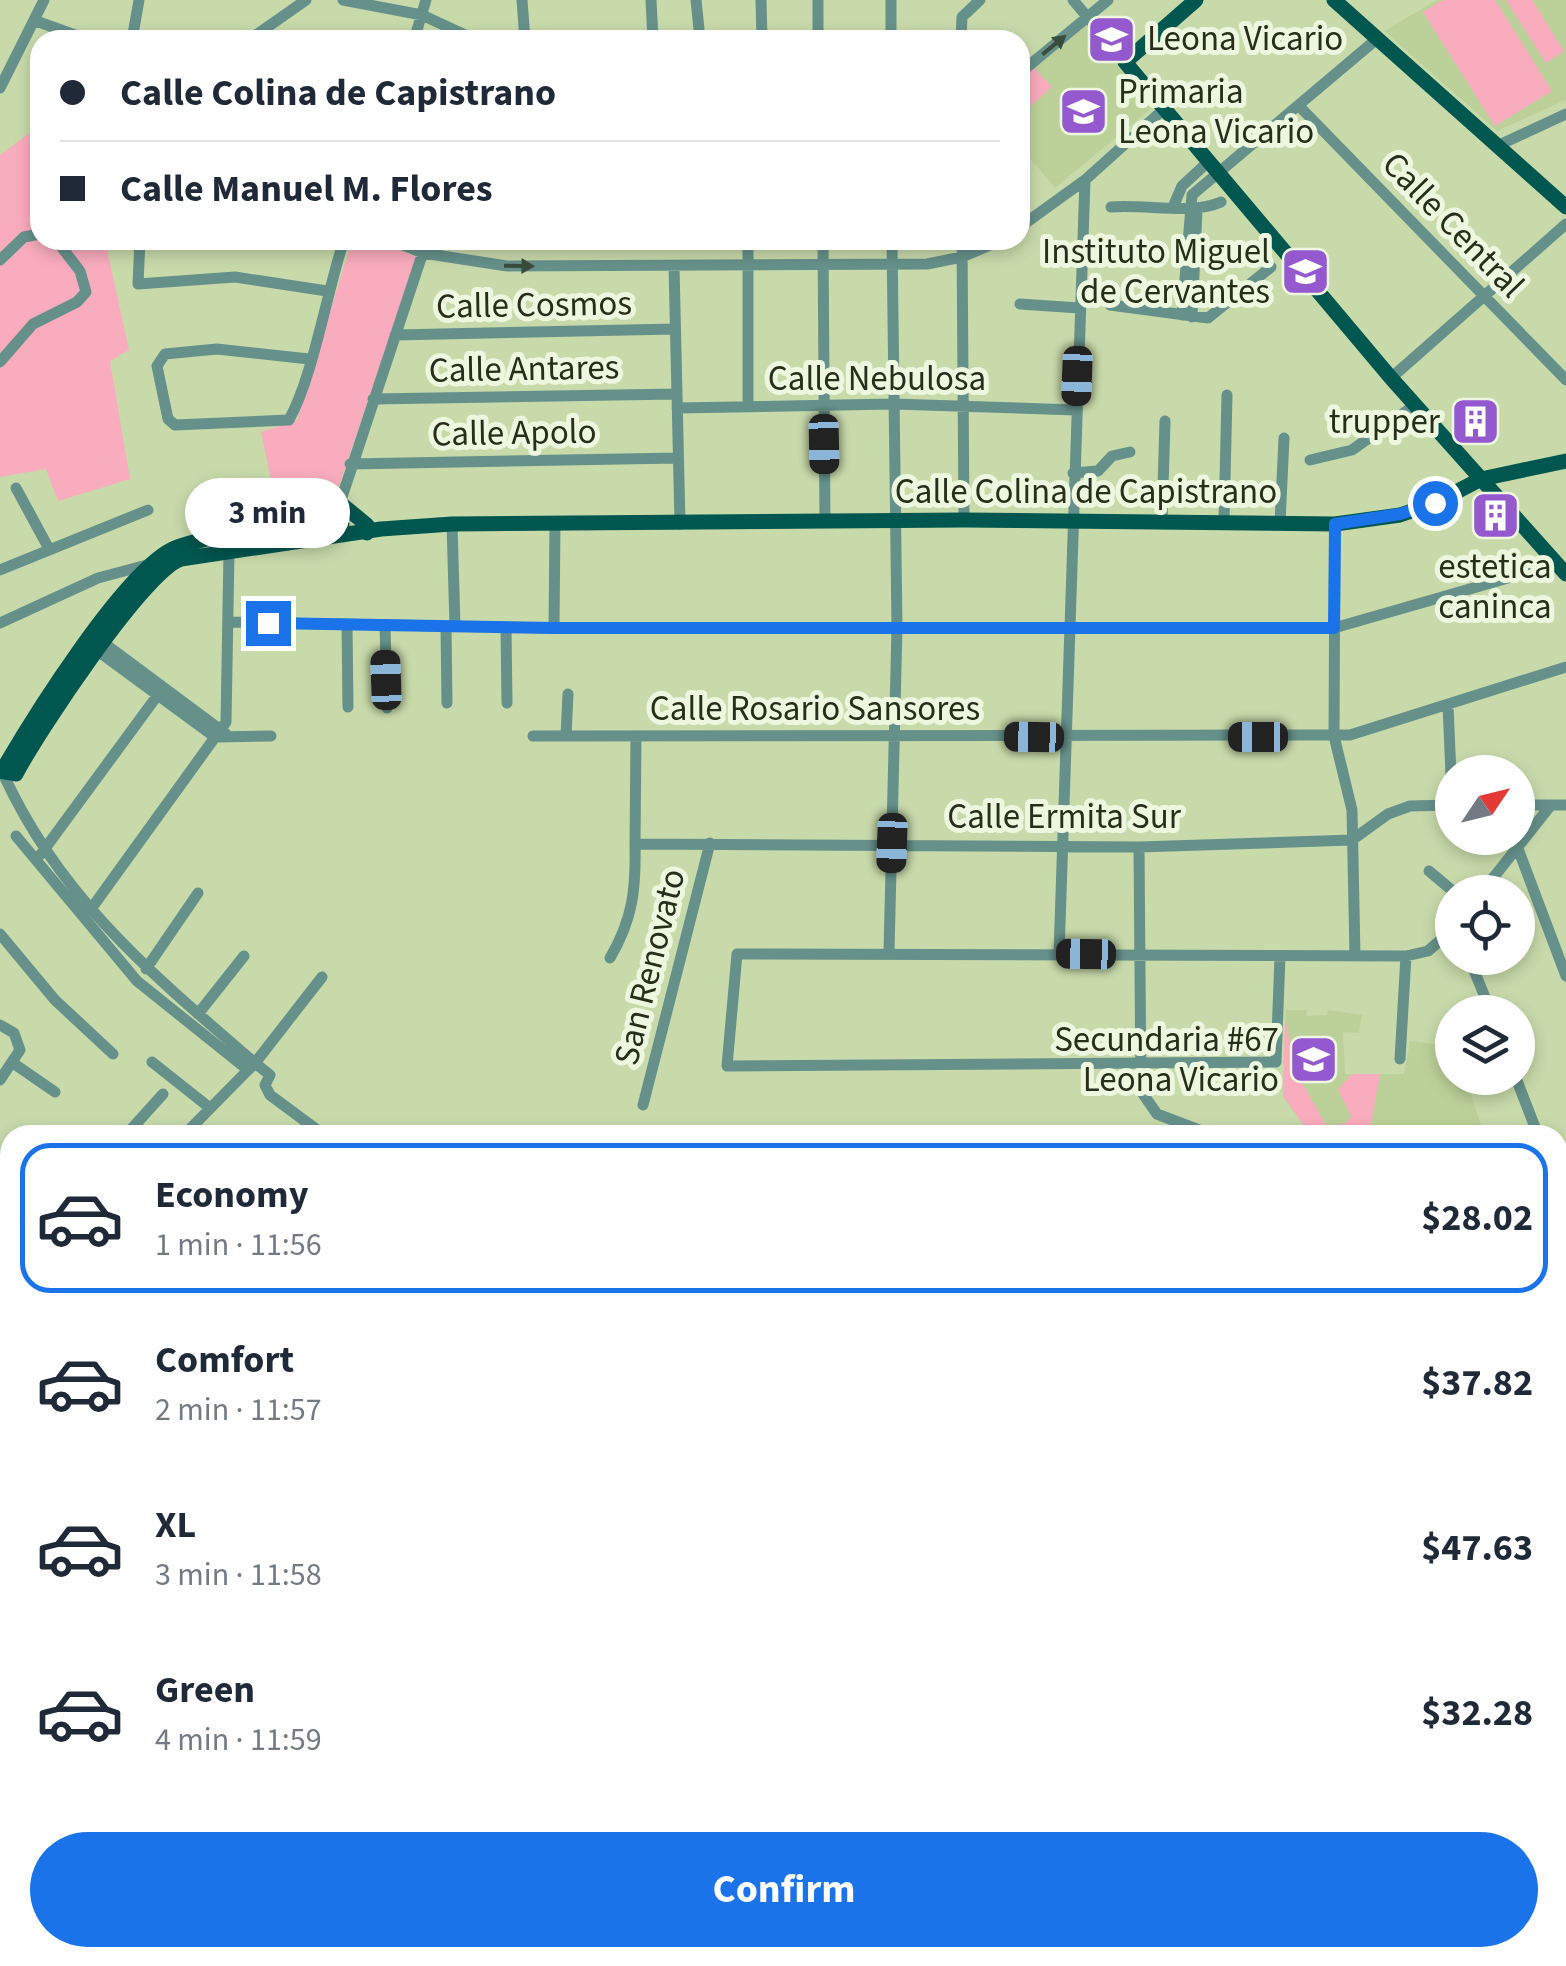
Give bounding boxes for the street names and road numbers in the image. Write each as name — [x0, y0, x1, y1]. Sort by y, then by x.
street label: Calle Central — [1370, 141, 1536, 309]
street label: Calle Cosmos — [436, 278, 632, 332]
street label: Calle Antares — [428, 342, 620, 396]
street label: Calle Nebulosa — [768, 354, 986, 404]
street label: Calle Apolo — [431, 407, 597, 459]
street label: Calle Colina de Capistrano — [895, 467, 1277, 517]
street label: Calle Rosario Sansores — [650, 684, 980, 734]
street label: Calle Ermita Sur — [947, 792, 1182, 842]
street label: San Renovato — [601, 864, 699, 1070]

